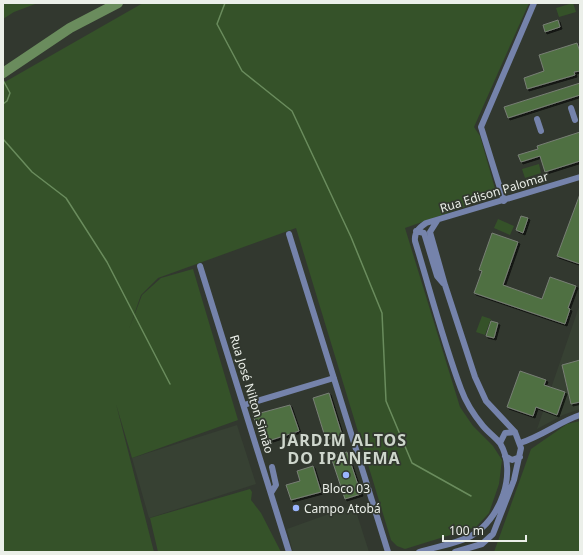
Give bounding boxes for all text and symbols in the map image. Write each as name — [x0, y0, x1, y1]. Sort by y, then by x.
street label: Rua Edison Palomar — [438, 167, 550, 217]
street label: Rua José Nilton Simão — [226, 333, 278, 455]
district label: JARDIM ALTOS DO IPANEMA — [279, 429, 407, 469]
marker: Bloco 03 — [341, 470, 351, 480]
place label: Bloco 03 — [322, 480, 370, 497]
place label: Campo Atobá — [304, 500, 381, 517]
marker: Campo Atobá — [291, 503, 301, 513]
scale bar — [443, 517, 526, 543]
text: 100 m — [449, 522, 484, 539]

